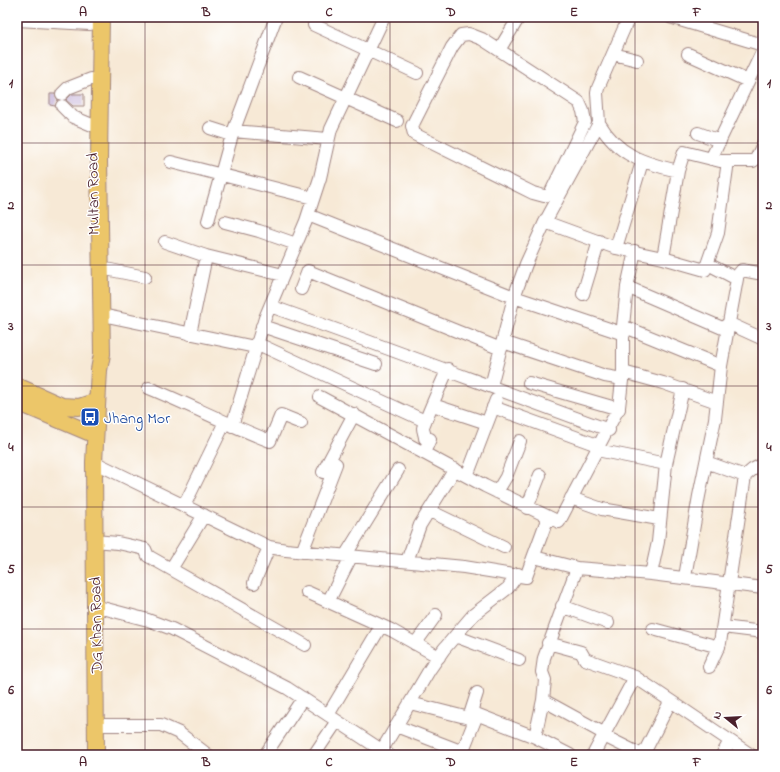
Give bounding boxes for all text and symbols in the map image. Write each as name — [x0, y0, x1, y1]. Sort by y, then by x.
text: A — [79, 3, 87, 22]
text: B — [201, 3, 211, 22]
text: C — [325, 3, 333, 22]
text: D — [445, 3, 456, 22]
text: E — [570, 3, 578, 22]
text: F — [692, 3, 702, 22]
text: 1 — [9, 74, 14, 93]
text: 1 — [767, 74, 772, 93]
street label: Multan Road — [81, 153, 107, 235]
text: 2 — [7, 196, 15, 215]
text: 2 — [765, 196, 773, 215]
text: 3 — [7, 317, 14, 336]
text: 3 — [765, 317, 772, 336]
bus stop icon: Jhang Mor — [79, 406, 101, 428]
place label: Jhang Mor — [104, 407, 170, 431]
text: 4 — [7, 438, 14, 457]
text: 4 — [765, 438, 772, 457]
text: 5 — [7, 560, 15, 579]
text: 5 — [765, 560, 773, 579]
street label: DG Khan Road — [84, 577, 110, 674]
text: 6 — [7, 681, 14, 700]
text: 6 — [765, 681, 772, 700]
north arrow — [706, 698, 746, 738]
text: N — [709, 709, 726, 721]
text: A — [79, 753, 87, 772]
text: B — [201, 753, 211, 772]
text: C — [325, 753, 333, 772]
text: D — [445, 753, 456, 772]
text: E — [570, 753, 578, 772]
text: F — [692, 753, 702, 772]

